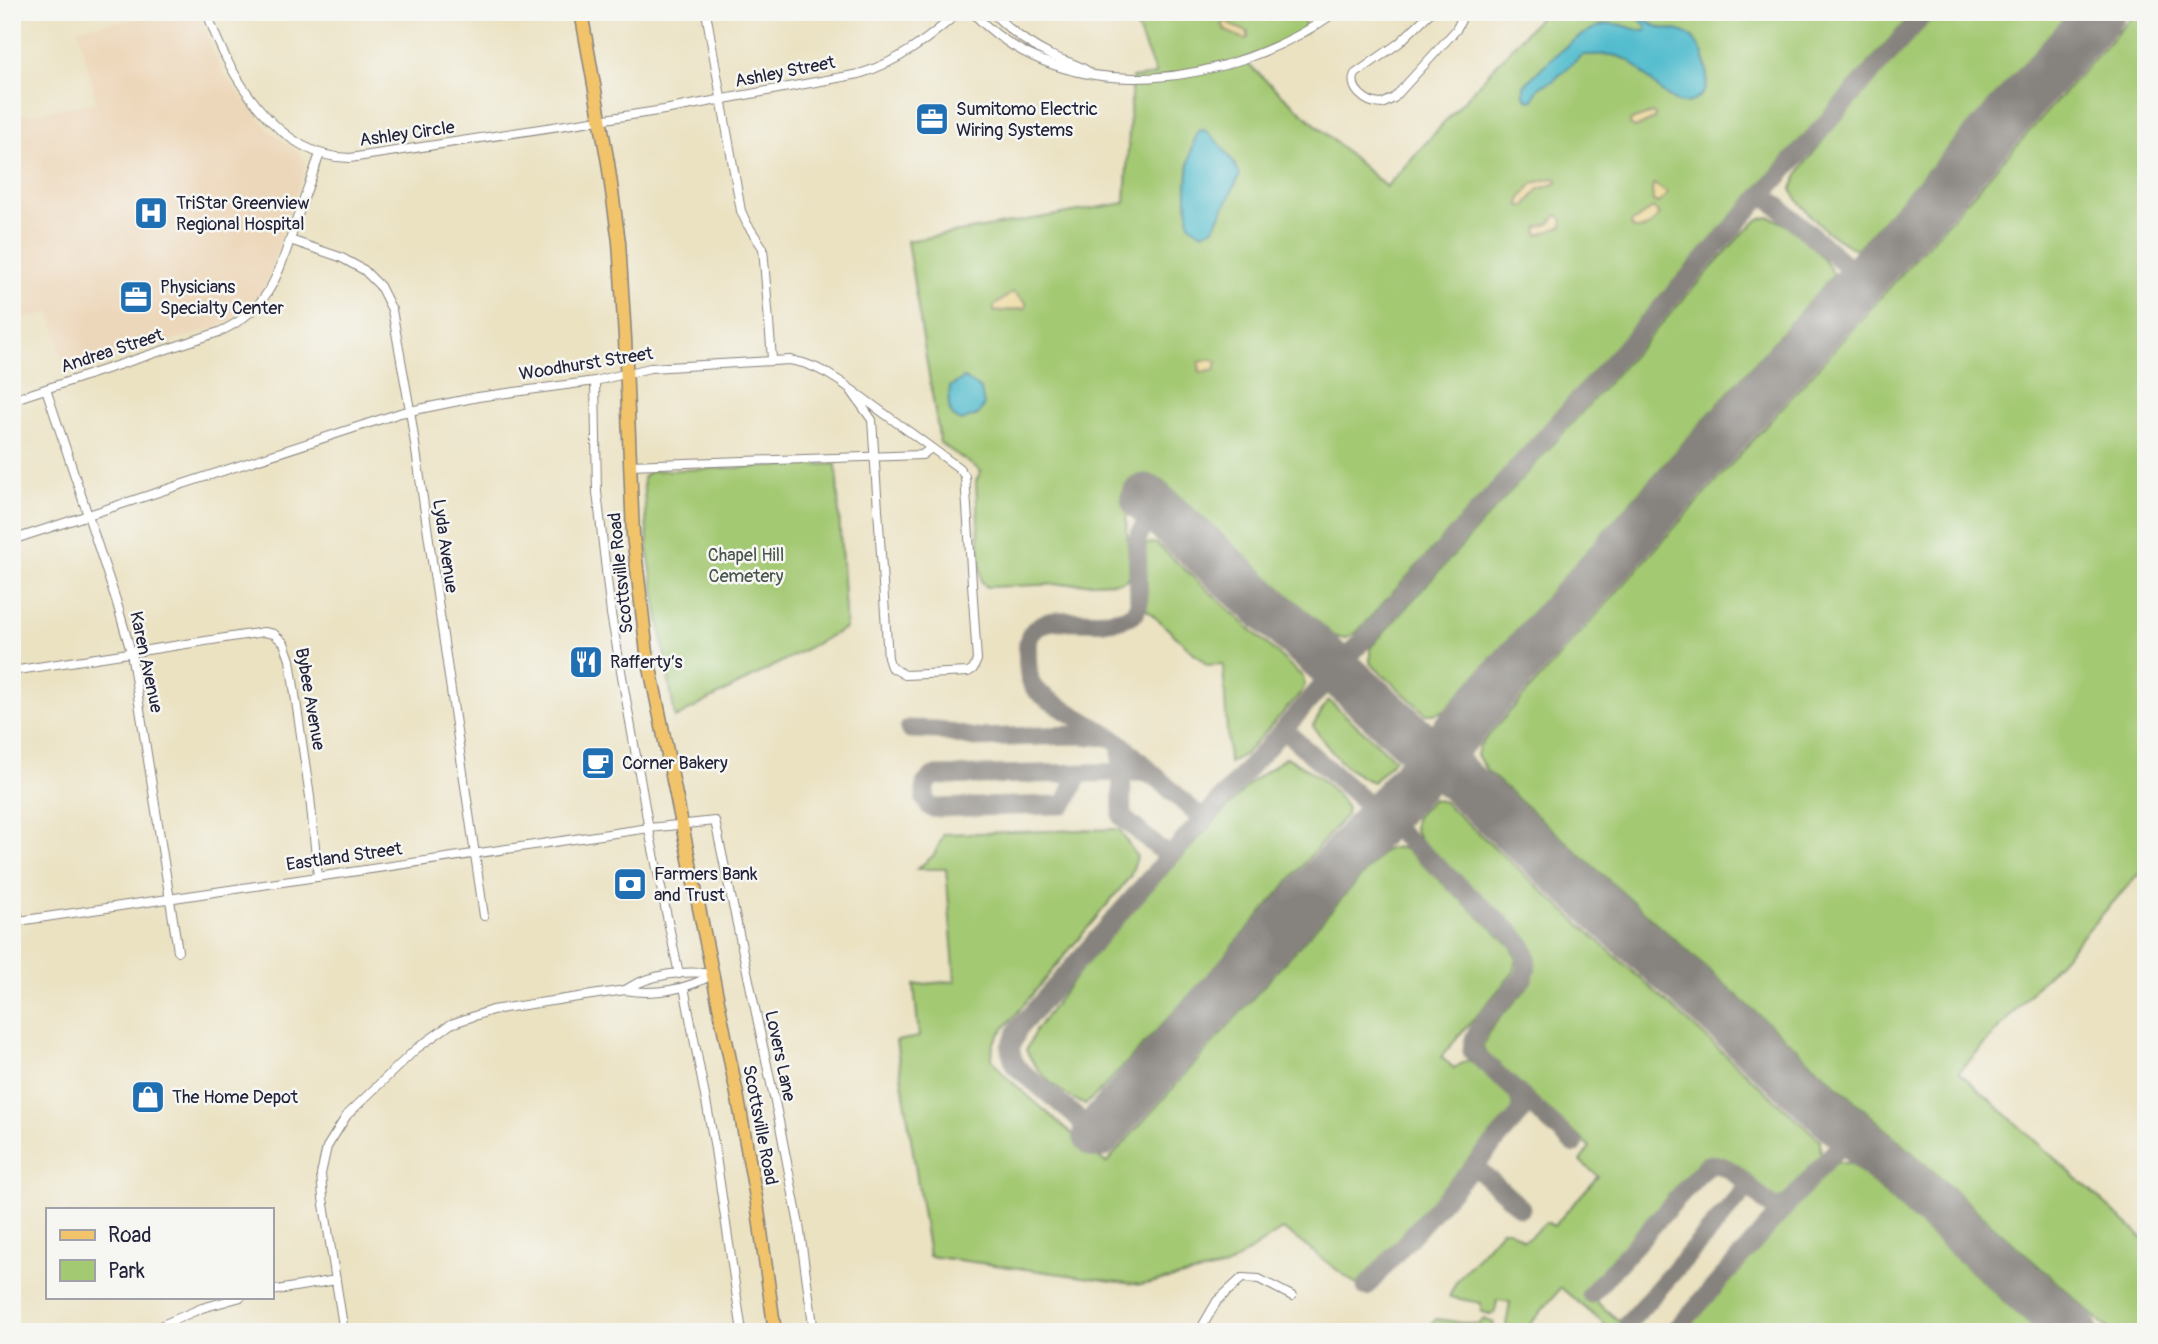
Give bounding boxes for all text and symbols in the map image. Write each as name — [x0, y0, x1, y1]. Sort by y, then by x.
street label: Ashley Street — [733, 51, 838, 93]
place label: Sumitomo Electric Wiring Systems — [956, 98, 1098, 142]
office icon: Sumitomo Electric Wiring Systems — [913, 100, 951, 138]
street label: Ashley Circle — [358, 116, 456, 152]
place label: TriStar Greenview Regional Hospital — [176, 192, 309, 236]
hospital icon: TriStar Greenview Regional Hospital — [132, 194, 170, 232]
place label: Physicians Specialty Center — [160, 276, 284, 320]
office icon: Physicians Specialty Center — [117, 278, 155, 316]
street label: Andrea Street — [58, 323, 167, 378]
street label: Woodhurst Street — [517, 342, 655, 386]
street label: Lyda Avenue — [427, 498, 463, 594]
street label: Scottsville Road — [603, 511, 639, 635]
park label: Chapel Hill Cemetery — [708, 544, 784, 588]
street label: Karen Avenue — [124, 609, 168, 715]
restaurant icon: Rafferty’s — [567, 643, 605, 681]
street label: Bybee Avenue — [290, 646, 330, 752]
place label: Rafferty’s — [610, 651, 683, 674]
cafe icon: Corner Bakery — [579, 744, 617, 782]
place label: Corner Bakery — [622, 752, 728, 775]
street label: Eastland Street — [285, 837, 404, 877]
place label: Farmers Bank and Trust — [654, 863, 758, 907]
bank icon: Farmers Bank and Trust — [611, 865, 649, 903]
street label: Lovers Lane — [759, 1009, 801, 1104]
street label: Scottsville Road — [737, 1063, 783, 1187]
shop icon: The Home Depot — [129, 1078, 167, 1116]
place label: The Home Depot — [172, 1086, 299, 1109]
legend — [46, 1208, 273, 1298]
text: Road — [108, 1222, 152, 1249]
text: Park — [108, 1258, 145, 1285]

